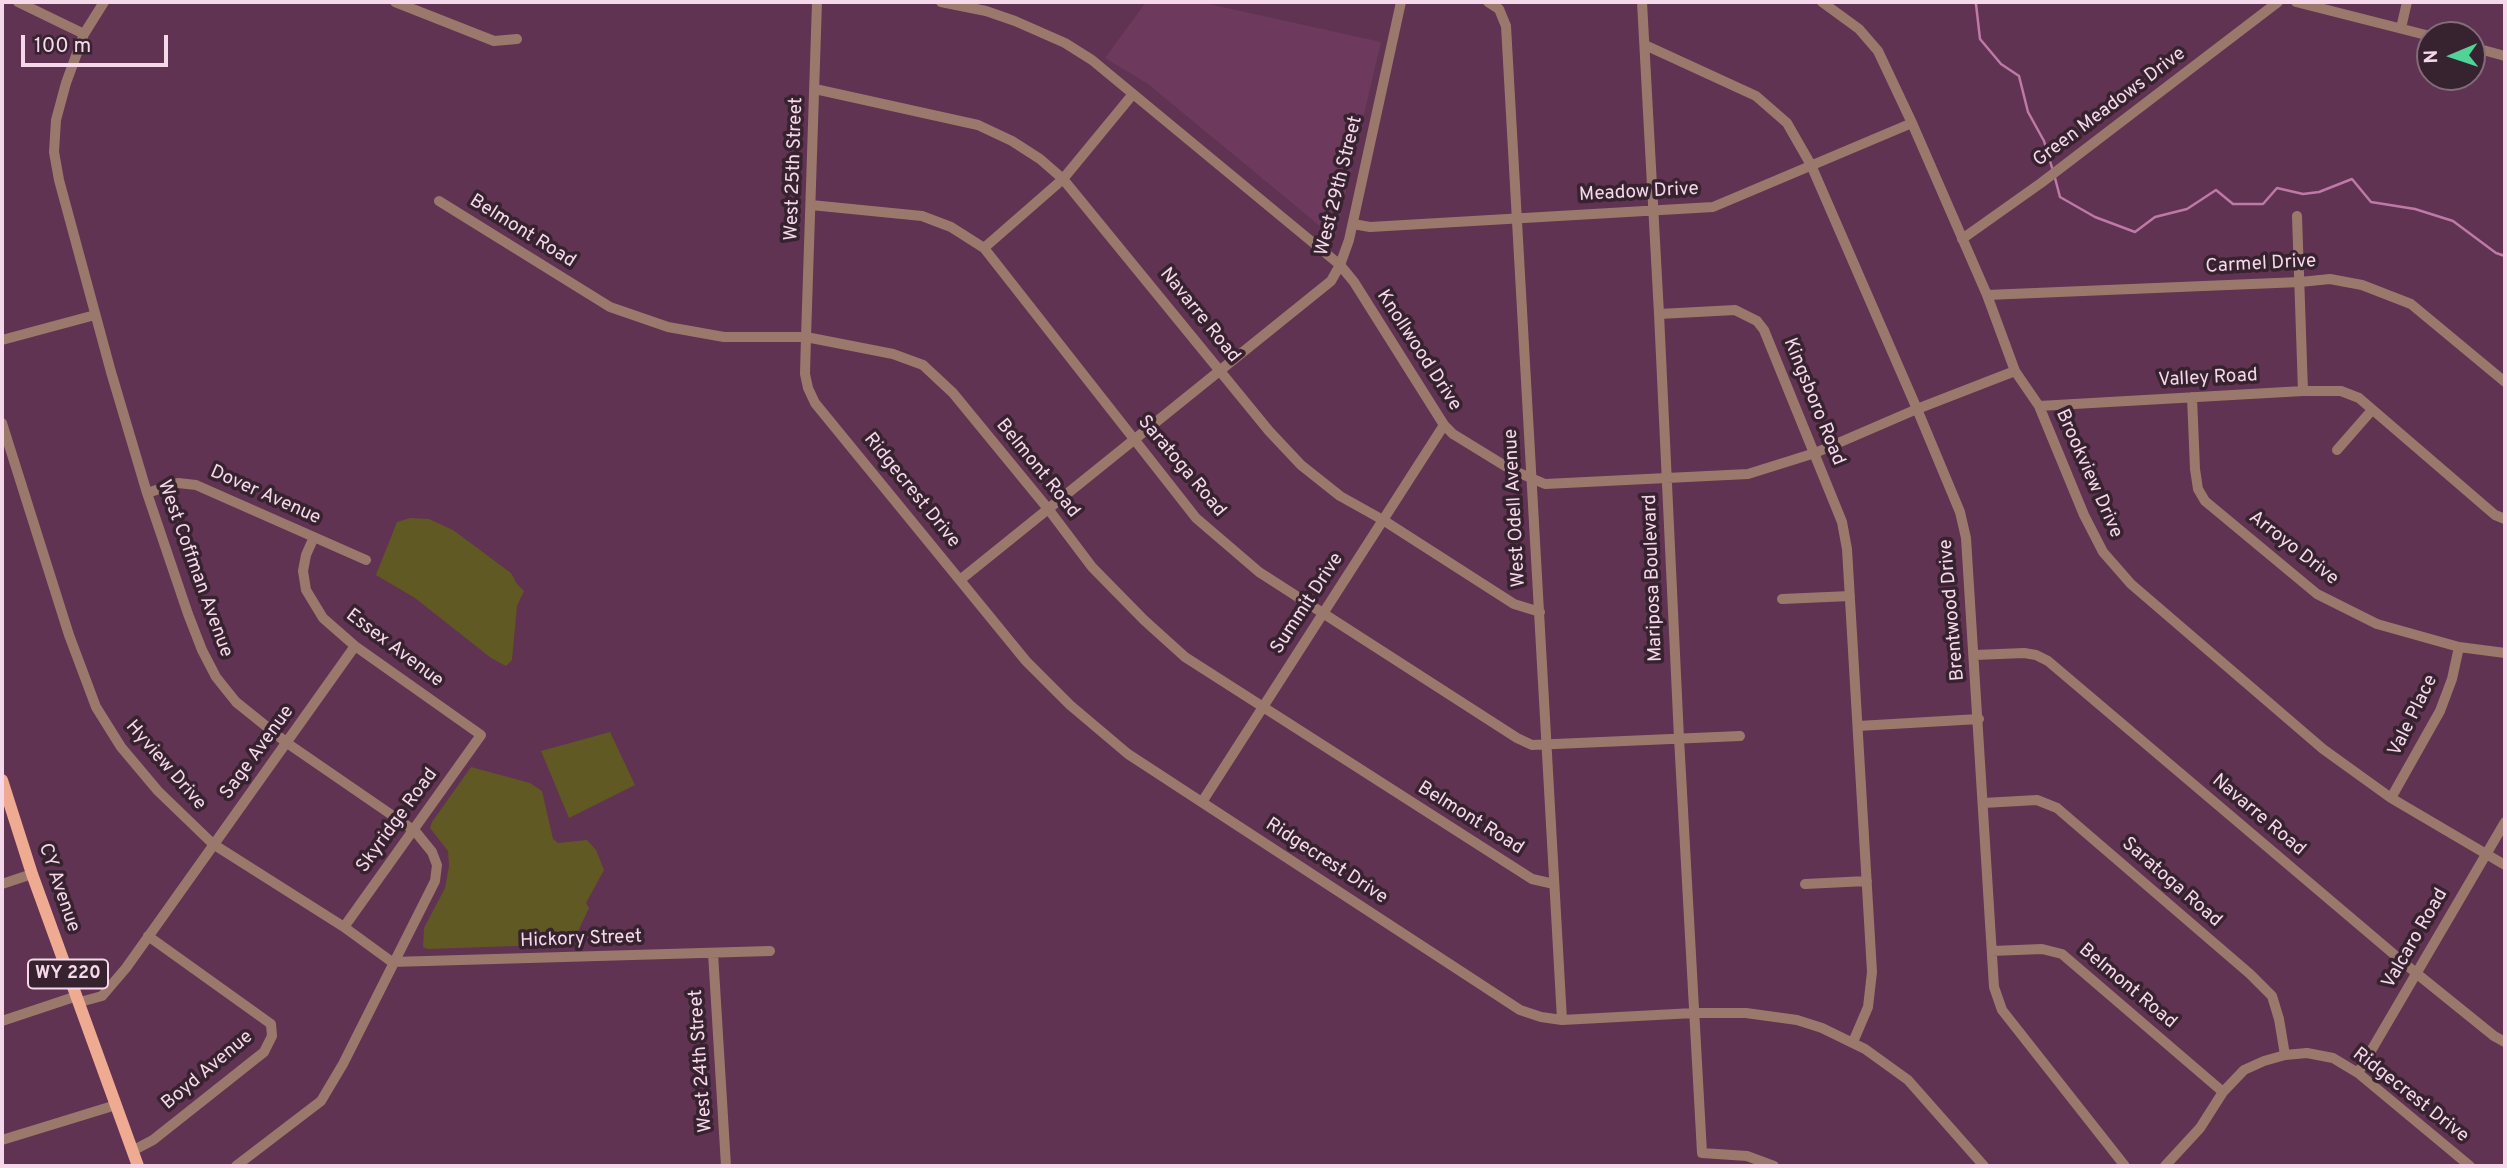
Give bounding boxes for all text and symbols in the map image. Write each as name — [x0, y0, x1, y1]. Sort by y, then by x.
scale bar — [24, 21, 172, 65]
north arrow — [2416, 21, 2486, 91]
text: 100 m — [34, 33, 91, 60]
street label: Green Meadows Drive — [2029, 43, 2191, 173]
text: N — [2420, 49, 2444, 64]
street label: West 25th Street — [781, 97, 809, 241]
street label: West 29th Street — [1312, 114, 1368, 258]
street label: Meadow Drive — [1579, 178, 1699, 208]
street label: Belmont Road — [465, 190, 579, 274]
street label: Carmel Drive — [2205, 251, 2317, 279]
street label: Navarre Road — [1154, 264, 1244, 368]
street label: Knollwood Drive — [1370, 286, 1466, 416]
street label: Kingsboro Road — [1777, 335, 1849, 469]
street label: Valley Road — [2158, 365, 2258, 393]
street label: Brookview Drive — [2049, 406, 2127, 542]
street label: Saratoga Road — [1132, 412, 1230, 522]
street label: Belmont Road — [990, 415, 1084, 523]
street label: West Odell Avenue — [1500, 428, 1532, 588]
street label: Ridgecrest Drive — [858, 429, 964, 553]
street label: Dover Avenue — [206, 461, 324, 531]
street label: West Coffman Avenue — [151, 477, 237, 661]
street label: Mariposa Boulevard — [1640, 494, 1668, 662]
street label: Arroyo Drive — [2244, 507, 2342, 591]
street label: Brentwood Drive — [1935, 538, 1971, 682]
street label: Summit Drive — [1267, 549, 1349, 659]
street label: Essex Avenue — [341, 605, 447, 693]
street label: Vale Place — [2385, 672, 2443, 760]
street label: Sage Avenue — [216, 702, 300, 804]
street label: Hyview Drive — [120, 716, 210, 816]
street label: Skyridge Road — [352, 764, 444, 878]
street label: Navarre Road — [2207, 770, 2309, 862]
street label: Belmont Road — [1413, 777, 1527, 861]
street label: Ridgecrest Drive — [1261, 814, 1391, 910]
street label: Saratoga Road — [2116, 833, 2226, 933]
street label: CY Avenue — [32, 841, 84, 935]
street label: Valcaro Road — [2378, 885, 2454, 993]
street label: Hickory Street — [520, 926, 642, 954]
street label: Belmont Road — [2073, 939, 2181, 1035]
road number: WY 220 — [28, 959, 108, 988]
street label: West 24th Street — [686, 989, 718, 1133]
street label: Boyd Avenue — [158, 1026, 258, 1116]
street label: Ridgecrest Drive — [2347, 1044, 2473, 1148]

